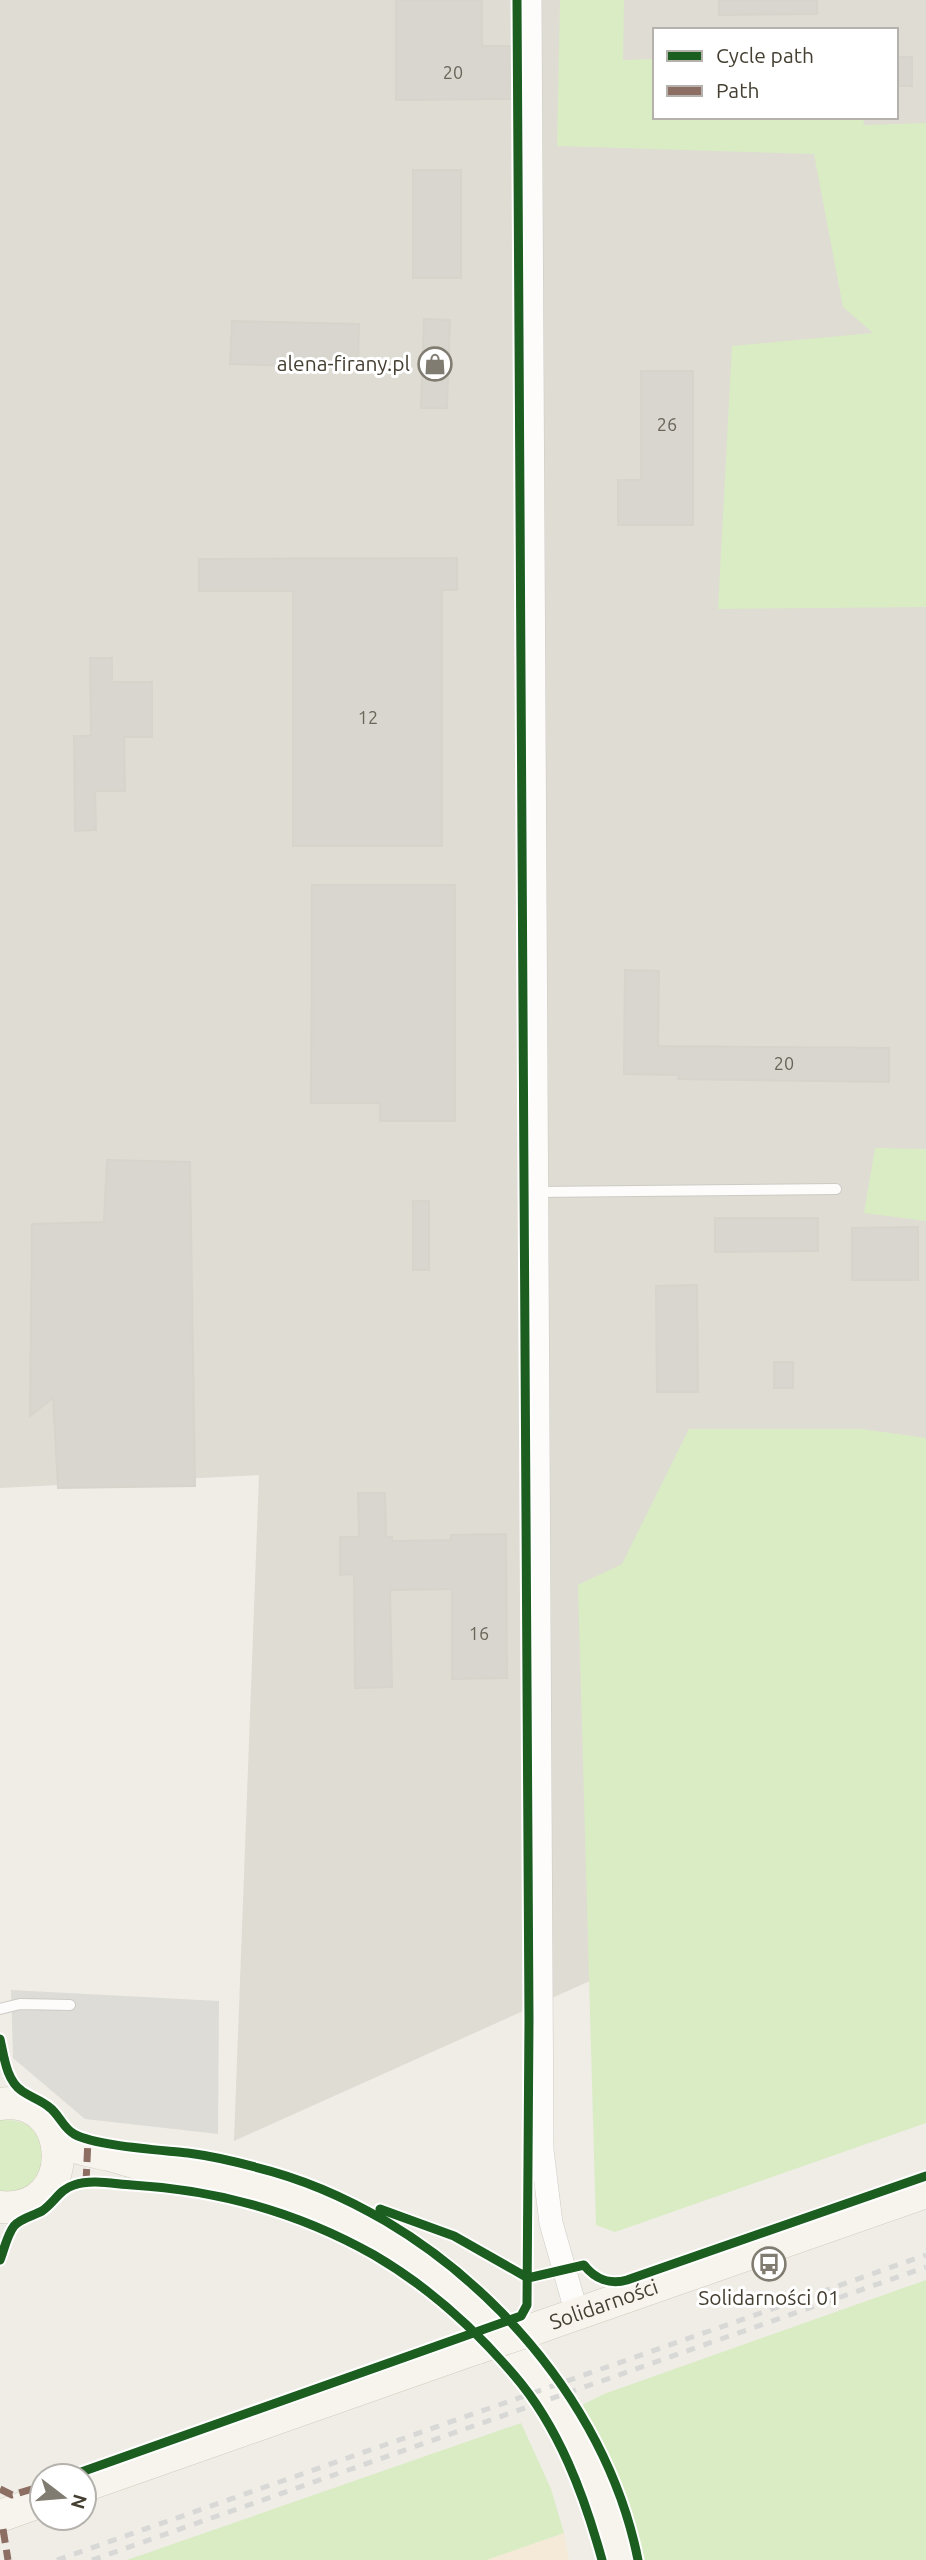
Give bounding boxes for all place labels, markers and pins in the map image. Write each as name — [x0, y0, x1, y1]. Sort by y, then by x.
shop icon: alena-firany.pl — [416, 345, 454, 383]
place label: alena-firany.pl — [277, 351, 410, 375]
bus stop icon: Solidarności 01 — [750, 2245, 788, 2283]
place label: Solidarności 01 — [698, 2285, 840, 2309]

